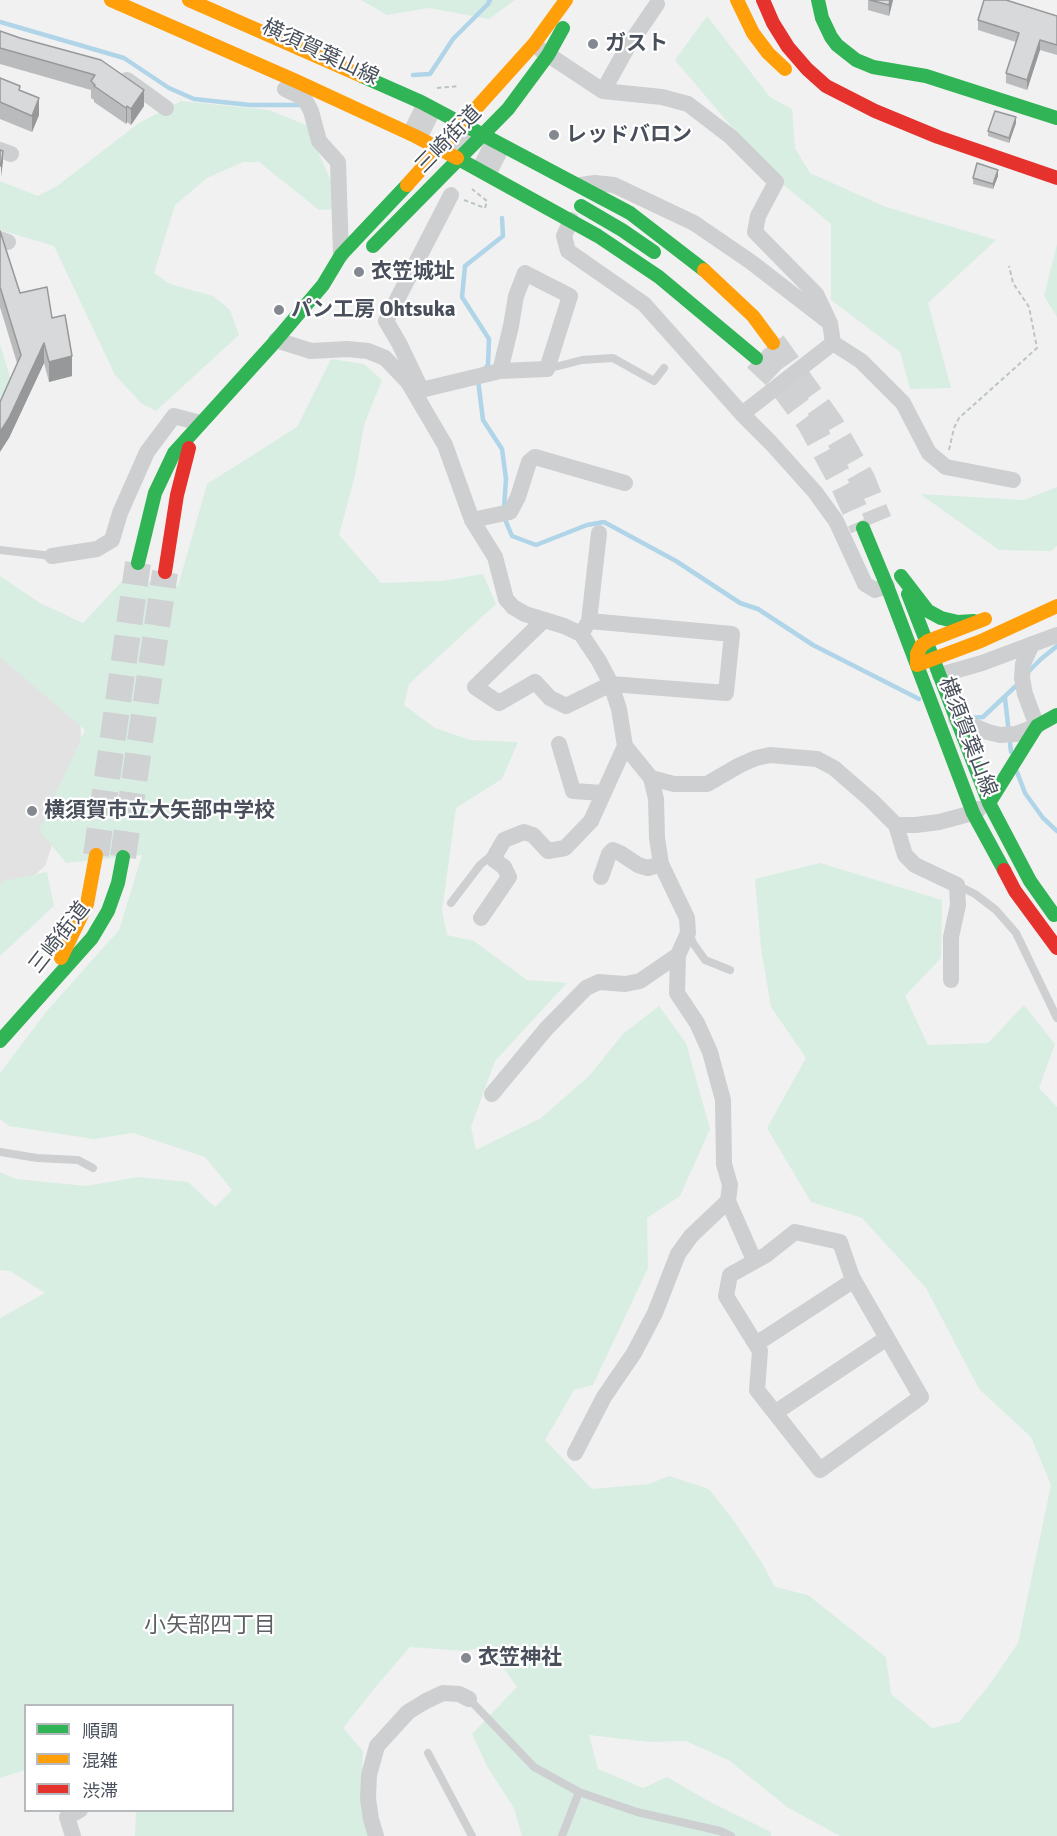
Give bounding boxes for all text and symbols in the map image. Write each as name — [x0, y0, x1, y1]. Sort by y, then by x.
street label: 横須賀葉山線 — [258, 15, 382, 91]
place label: ガスト — [605, 31, 668, 57]
marker: ガスト — [586, 37, 600, 51]
street label: 三崎街道 — [411, 101, 487, 179]
place label: レッドバロン — [566, 122, 692, 148]
marker: レッドバロン — [547, 128, 561, 142]
place label: 衣笠城址 — [371, 259, 455, 285]
marker: 衣笠城址 — [352, 265, 366, 279]
place label: パン工房 Ohtsuka — [291, 297, 455, 323]
marker: パン工房 Ohtsuka — [272, 303, 286, 317]
street label: 横須賀葉山線 — [933, 674, 1001, 800]
place label: 横須賀市立大矢部中学校 — [44, 798, 275, 824]
marker: 横須賀市立大矢部中学校 — [25, 804, 39, 818]
street label: 三崎街道 — [24, 897, 96, 979]
district label: 小矢部四丁目 — [144, 1613, 276, 1639]
place label: 衣笠神社 — [478, 1645, 562, 1671]
marker: 衣笠神社 — [459, 1651, 473, 1665]
legend — [24, 1704, 234, 1812]
text: 順調 — [82, 1720, 118, 1742]
text: 混雑 — [82, 1750, 118, 1772]
text: 渋滞 — [82, 1780, 118, 1802]

